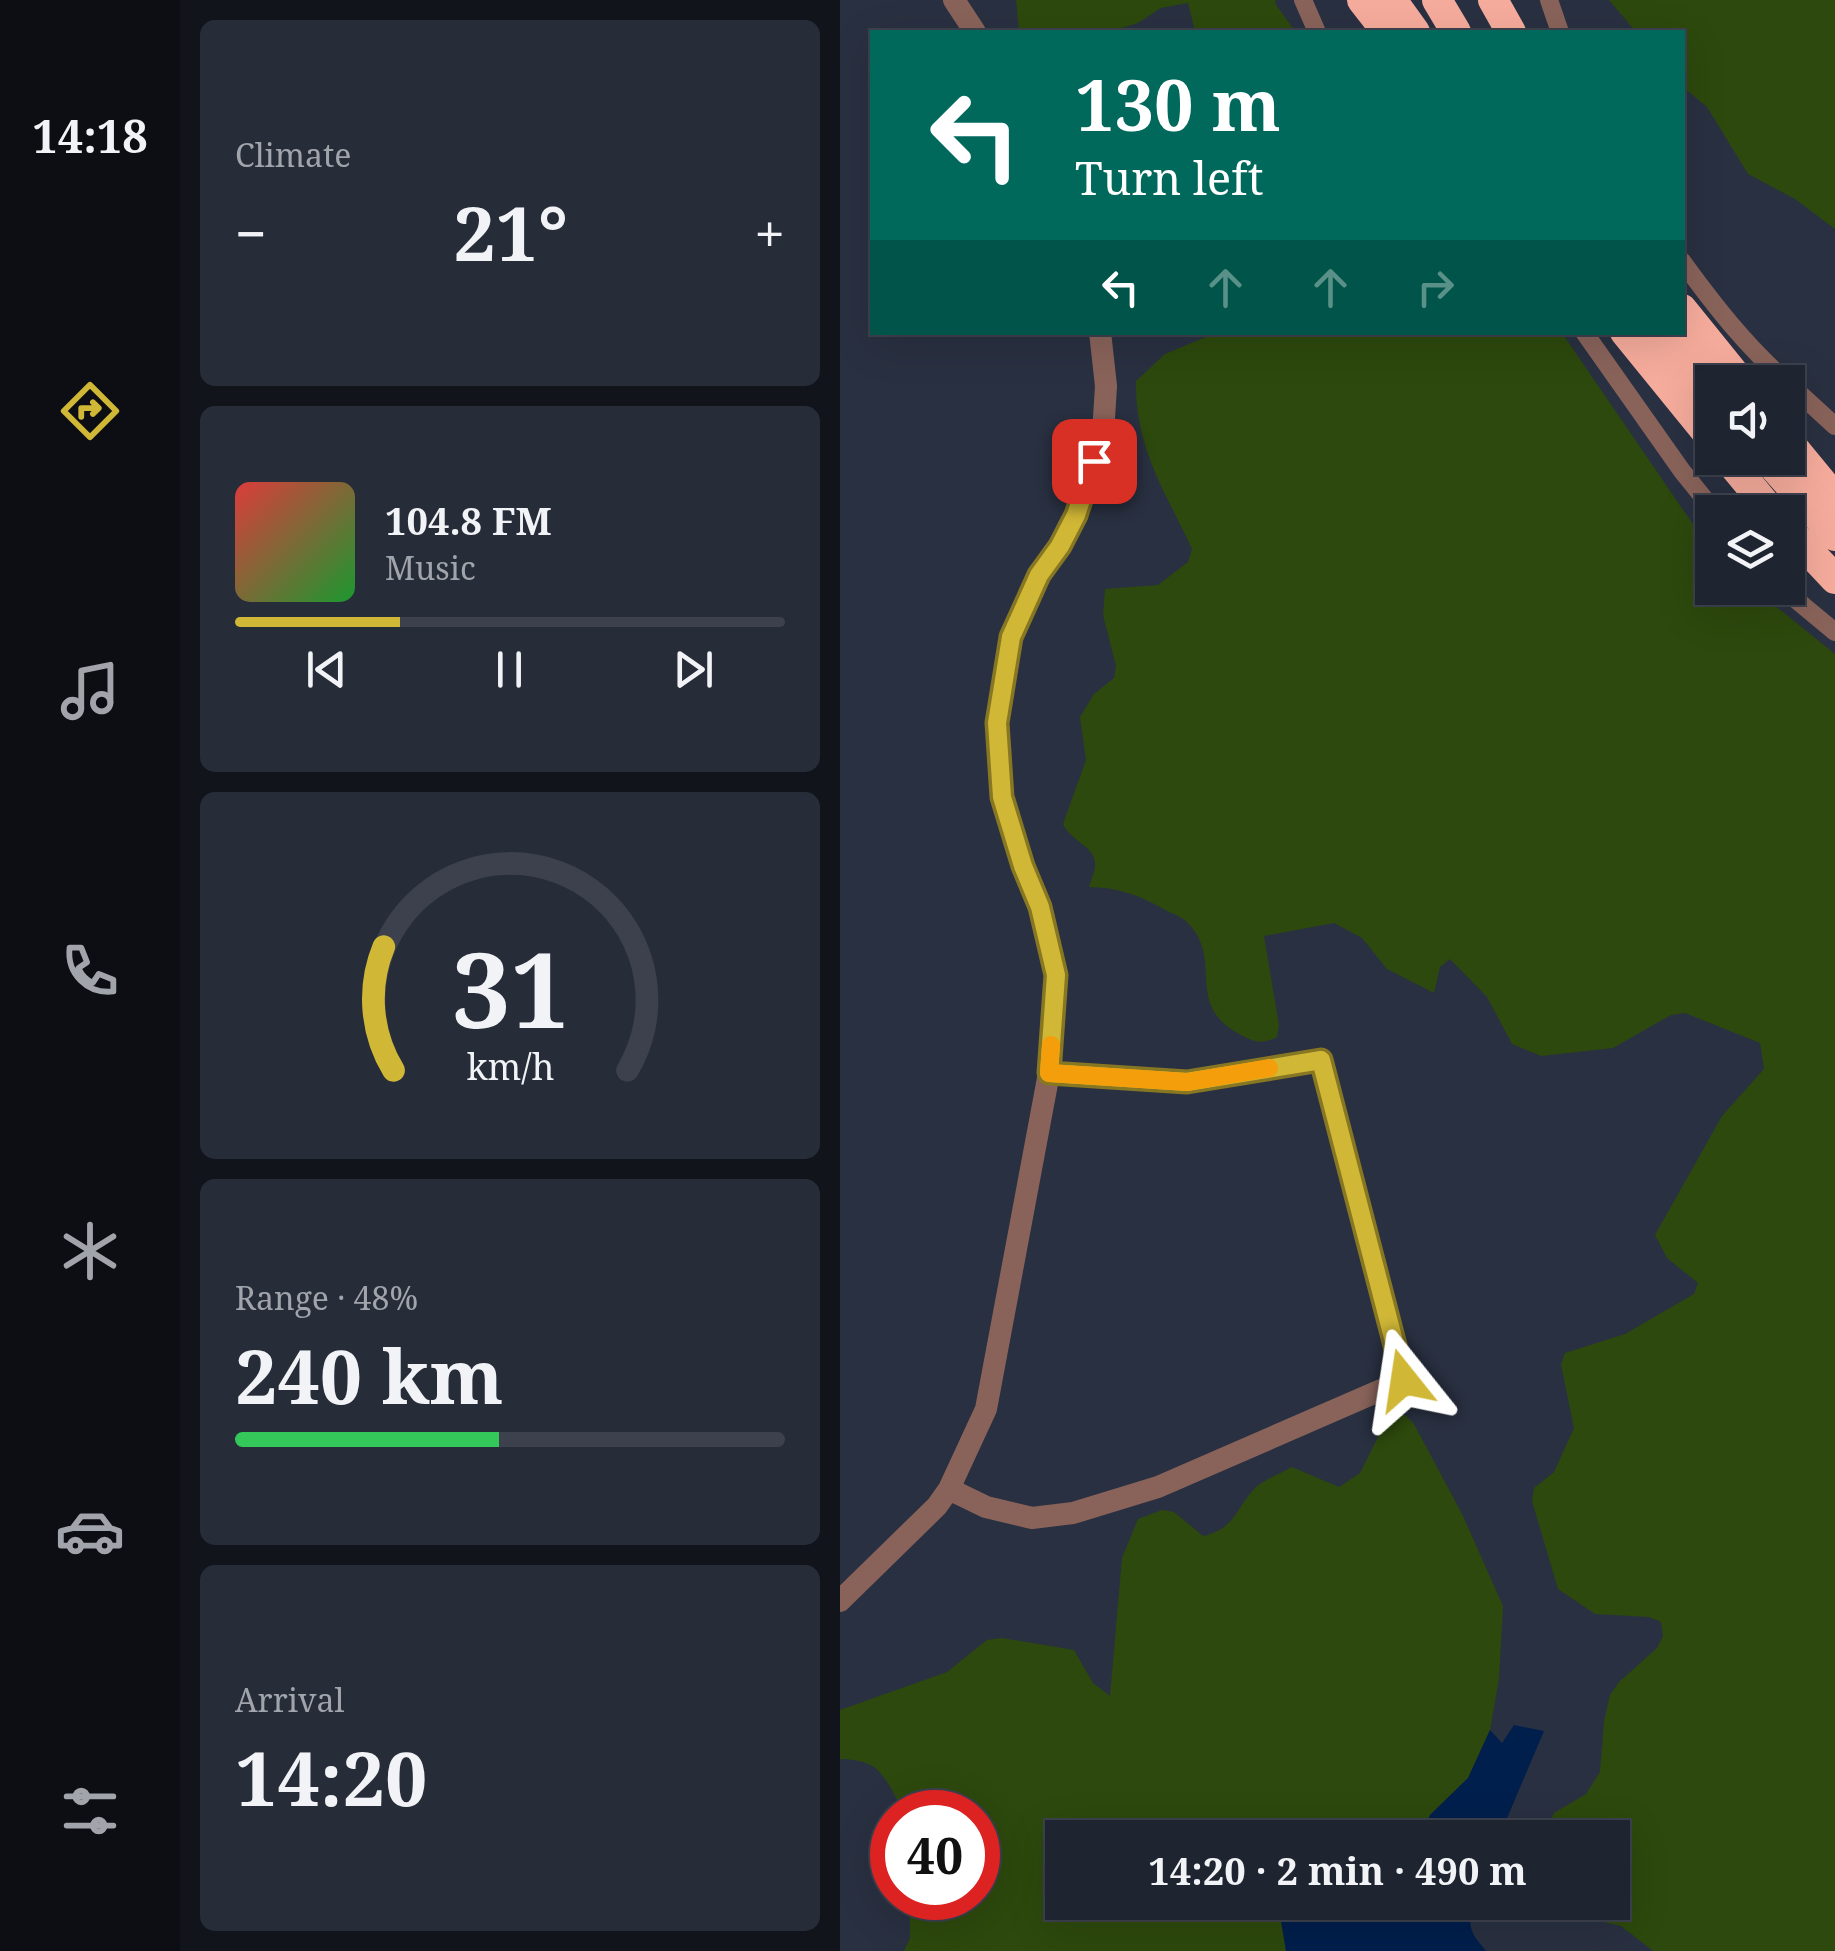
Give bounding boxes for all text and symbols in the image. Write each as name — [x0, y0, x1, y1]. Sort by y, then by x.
text: 130 m — [1075, 56, 1281, 152]
icon: left — [910, 70, 1040, 200]
text: 14:18 — [32, 105, 148, 166]
text: Climate — [235, 133, 351, 176]
text: Turn left — [1075, 147, 1264, 208]
text: 21° — [453, 181, 568, 283]
text: − — [235, 195, 267, 270]
text: + — [754, 195, 785, 270]
icon: left — [1093, 260, 1148, 315]
icon: ahead — [1198, 260, 1253, 315]
icon: ahead — [1303, 260, 1358, 315]
icon: right — [1408, 260, 1463, 315]
map controls — [1695, 365, 1805, 605]
button: sound — [1695, 365, 1805, 475]
icon: directions — [55, 376, 125, 446]
pin — [1052, 419, 1137, 504]
icon: arrive — [1067, 434, 1122, 489]
text: 104.8 FM — [385, 494, 552, 546]
button: layers — [1695, 495, 1805, 605]
text: Music — [385, 546, 476, 589]
icon: previous — [299, 642, 354, 697]
icon: pause — [482, 642, 537, 697]
icon: next — [666, 642, 721, 697]
icon: music — [55, 656, 125, 726]
text: 31 — [451, 917, 569, 1058]
icon: phone — [55, 936, 125, 1006]
text: km/h — [466, 1042, 554, 1090]
icon: climate — [55, 1216, 125, 1286]
text: Range · 48% — [235, 1276, 418, 1319]
text: 240 km — [235, 1324, 503, 1426]
position arrow — [1352, 1328, 1456, 1432]
icon: car — [55, 1496, 125, 1566]
text: Arrival — [235, 1678, 344, 1721]
text: 14:20 — [235, 1726, 427, 1828]
icon: filters — [55, 1776, 125, 1846]
speed limit sign: 40 — [870, 1790, 1000, 1920]
text: 14:20 · 2 min · 490 m — [1148, 1844, 1527, 1896]

